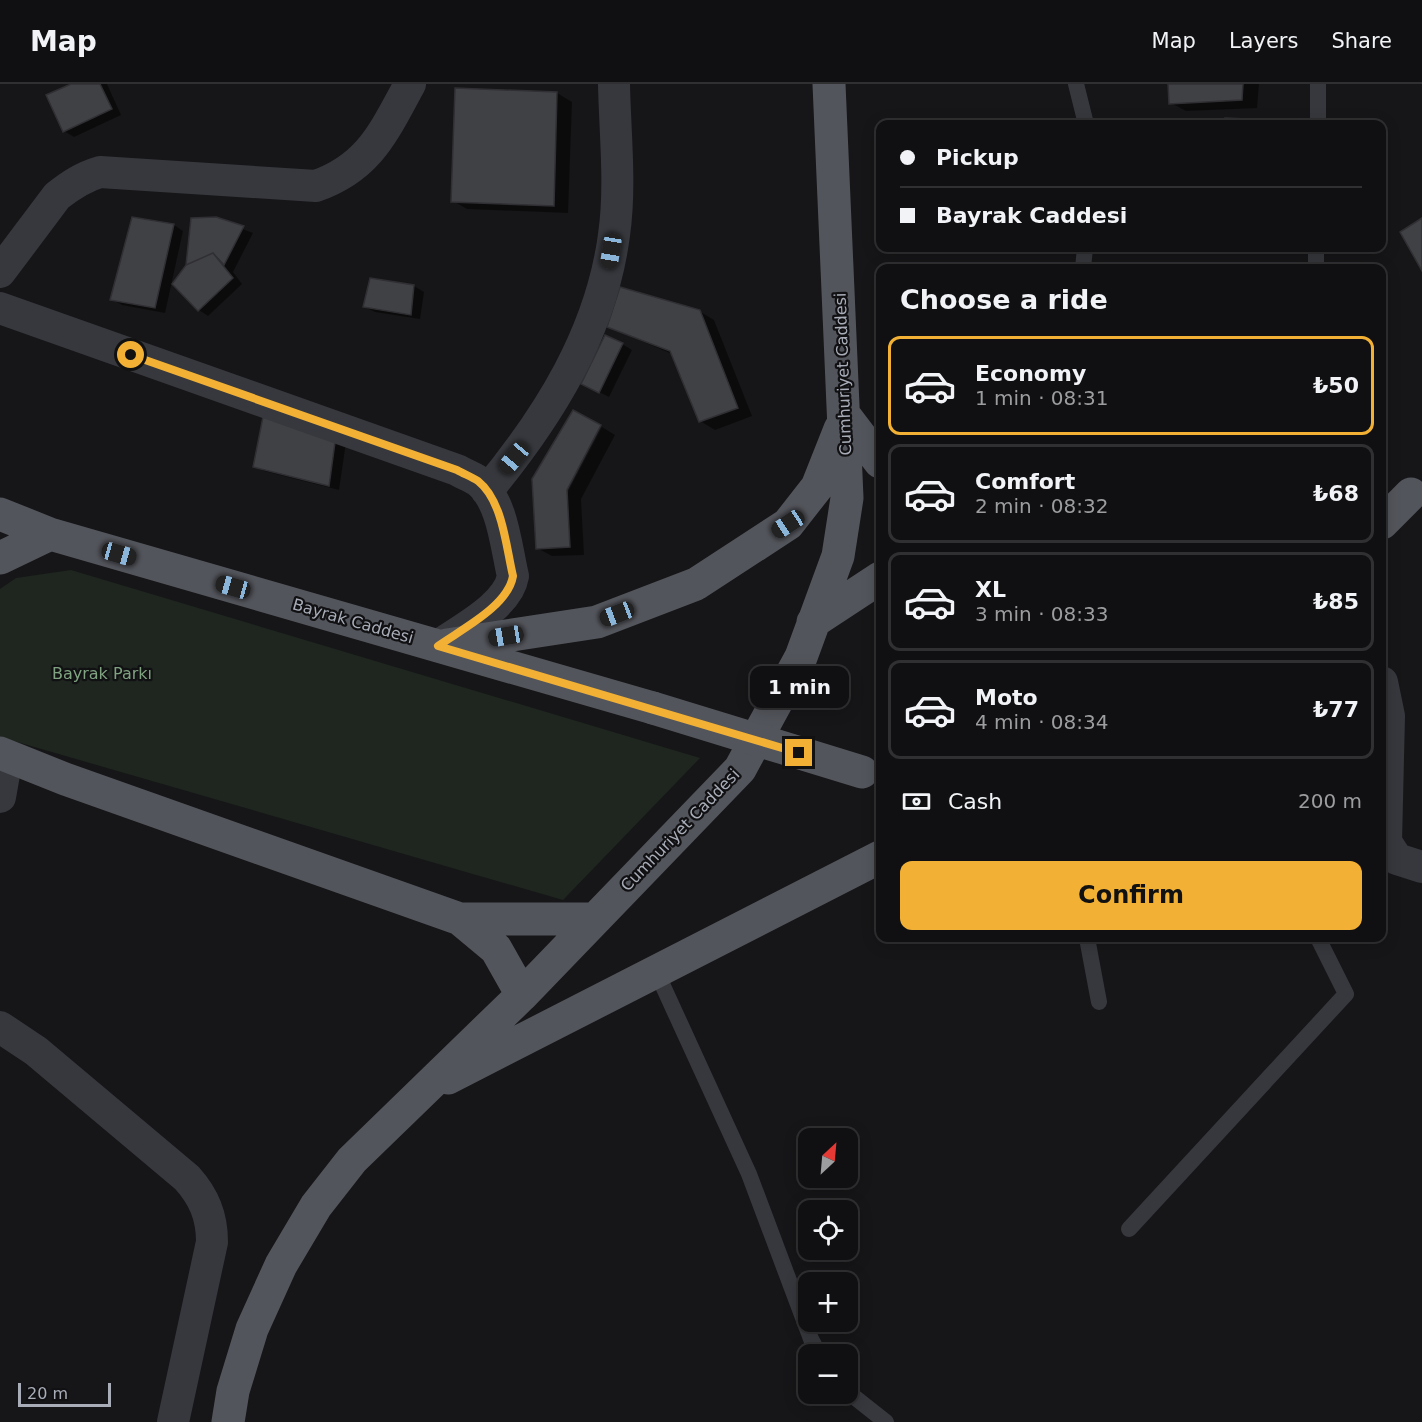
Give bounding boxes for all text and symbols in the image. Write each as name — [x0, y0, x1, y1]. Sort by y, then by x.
text: Map — [30, 25, 97, 58]
text: Map — [1152, 29, 1196, 53]
text: Layers — [1229, 29, 1298, 53]
text: Share — [1331, 29, 1392, 53]
text: Pickup — [936, 145, 1019, 170]
text: Bayrak Caddesi — [936, 203, 1127, 228]
car — [599, 232, 623, 270]
text: Choose a ride — [900, 284, 1108, 315]
street label: Cumhuriyet Caddesi — [831, 292, 855, 456]
route start — [117, 341, 144, 368]
icon: car — [903, 359, 957, 413]
text: Economy — [975, 361, 1086, 386]
text: ₺50 — [1313, 373, 1359, 398]
text: 1 min · 08:31 — [975, 386, 1109, 410]
car — [496, 438, 532, 478]
icon: car — [903, 467, 957, 521]
text: Comfort — [975, 469, 1075, 494]
text: ₺68 — [1313, 481, 1359, 506]
text: 2 min · 08:32 — [975, 494, 1109, 518]
car — [768, 507, 808, 541]
car — [99, 540, 139, 568]
car — [213, 573, 253, 601]
icon: car — [903, 575, 957, 629]
text: XL — [975, 577, 1006, 602]
text: ₺85 — [1313, 589, 1359, 614]
street label: Bayrak Caddesi — [290, 595, 416, 647]
car — [597, 599, 637, 629]
text: 3 min · 08:33 — [975, 602, 1109, 626]
car — [487, 624, 525, 648]
park label: Bayrak Parkı — [52, 664, 152, 683]
callout: 1 min — [750, 666, 848, 708]
text: 1 min — [768, 675, 831, 699]
icon: car — [903, 683, 957, 737]
text: Moto — [975, 685, 1038, 710]
text: ₺77 — [1313, 697, 1359, 722]
text: 4 min · 08:34 — [975, 710, 1109, 734]
route end — [785, 739, 812, 766]
street label: Cumhuriyet Caddesi — [617, 765, 743, 895]
icon: cash — [900, 785, 933, 818]
text: Cash — [948, 789, 1002, 814]
text: 200 m — [1298, 789, 1362, 813]
button: Confirm — [900, 861, 1362, 930]
north arrow — [798, 1128, 858, 1188]
map controls — [798, 1128, 858, 1404]
button: locate — [798, 1200, 858, 1260]
button: + — [798, 1272, 858, 1332]
button: − — [798, 1344, 858, 1404]
scale bar — [18, 1380, 111, 1408]
text: 20 m — [27, 1384, 68, 1403]

